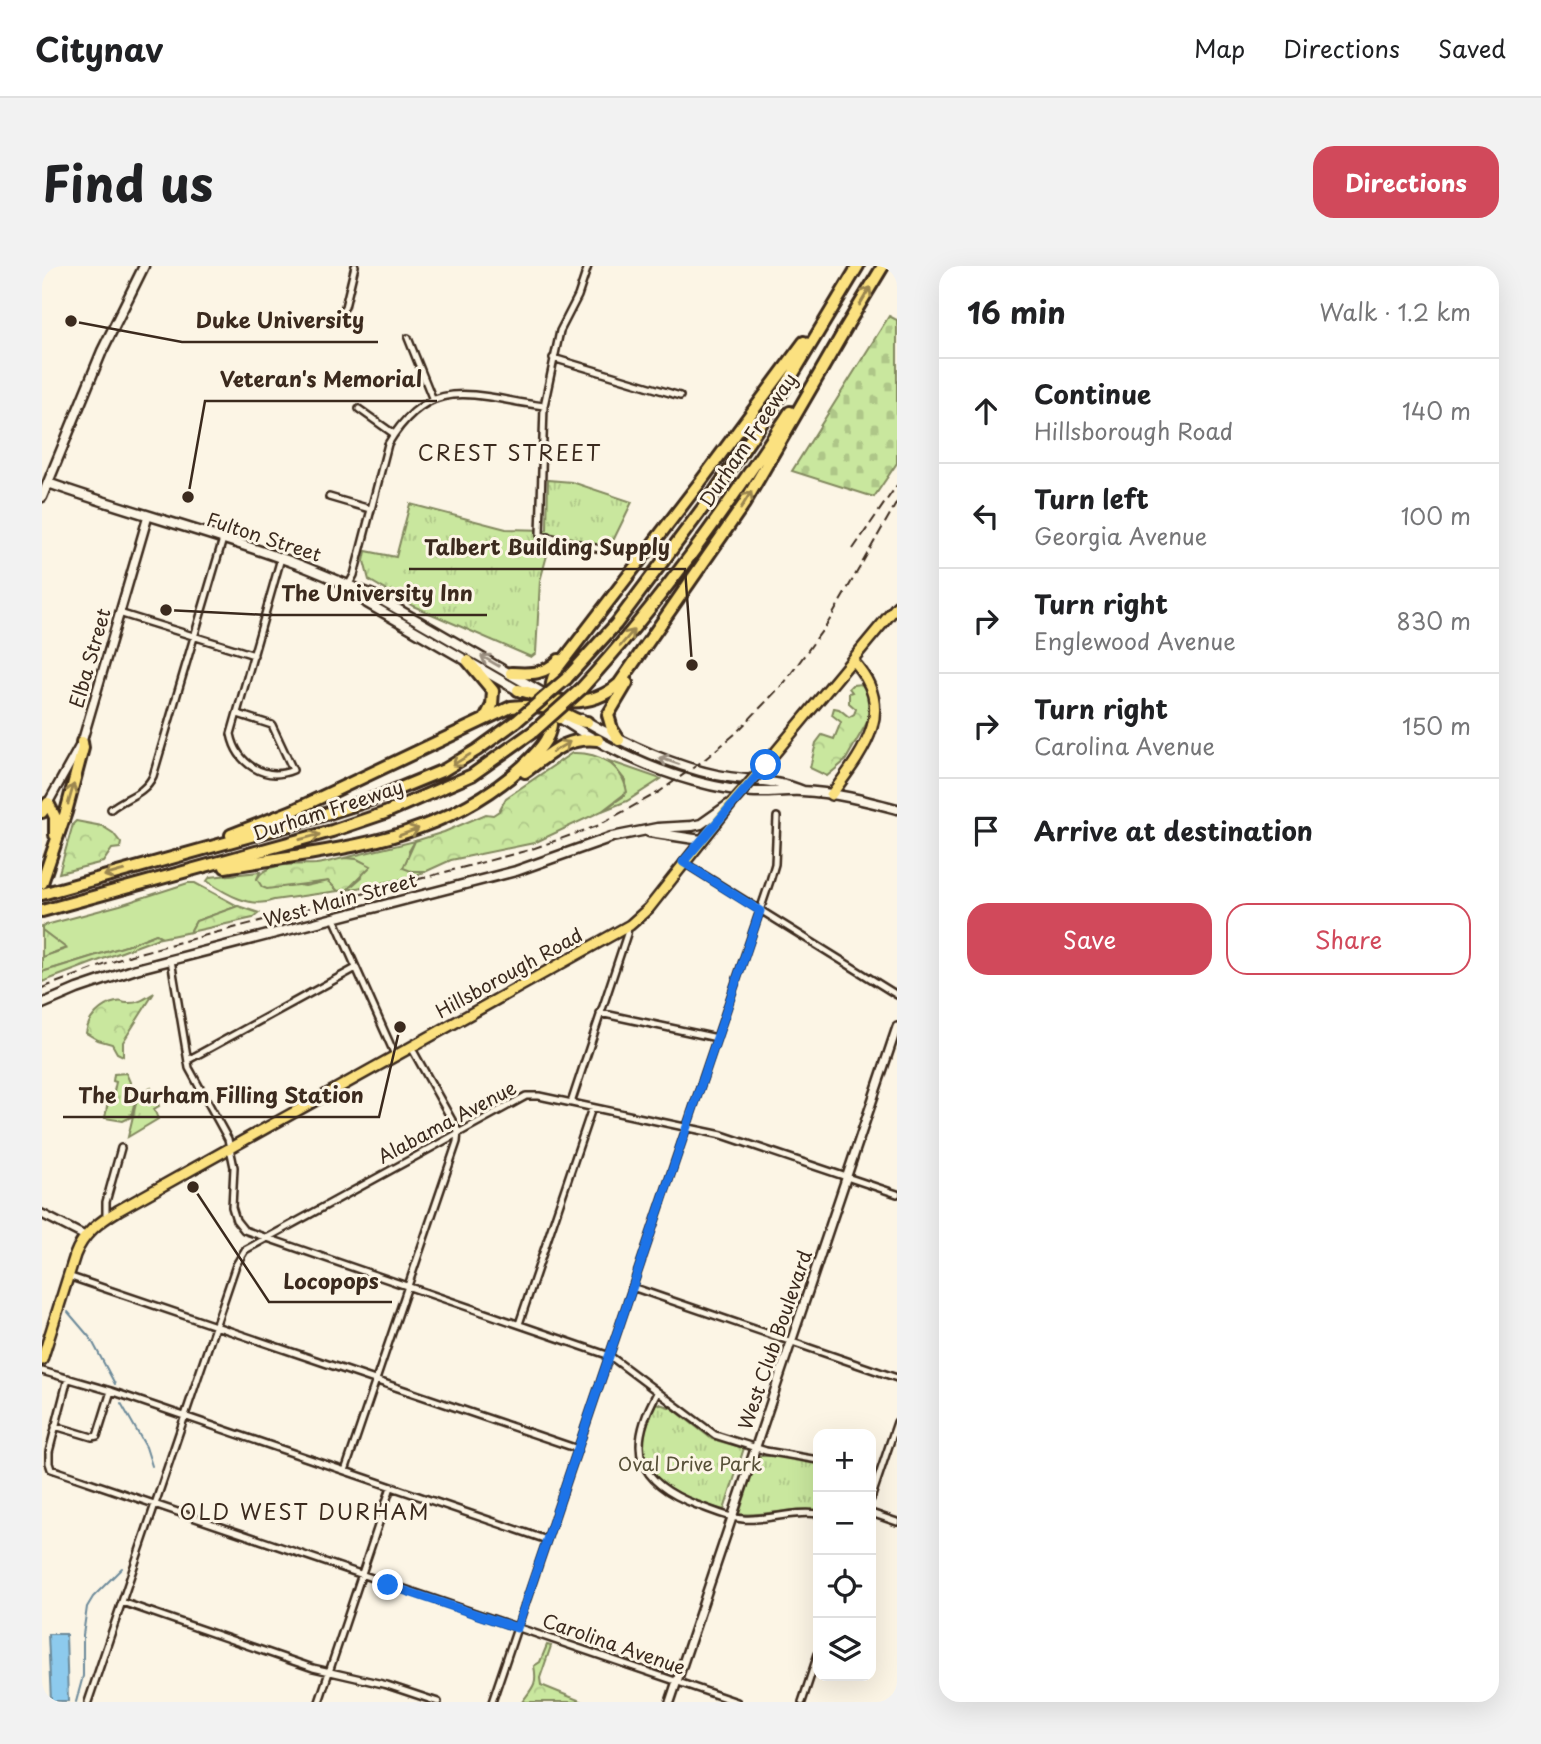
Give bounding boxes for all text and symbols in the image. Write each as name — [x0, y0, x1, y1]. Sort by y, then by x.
text: Citynav — [35, 23, 163, 73]
text: Map — [1194, 30, 1245, 66]
text: Directions — [1283, 30, 1400, 66]
text: Saved — [1438, 30, 1506, 66]
text: Find us — [42, 145, 213, 219]
button: Directions — [1313, 146, 1499, 218]
one-way arrow — [858, 286, 872, 306]
text: 16 min — [967, 289, 1066, 334]
text: Walk · 1.2 km — [1319, 294, 1471, 329]
callout: Duke University — [182, 300, 378, 342]
text: Duke University — [196, 303, 364, 335]
callout: Veteran's Memorial — [205, 359, 437, 401]
text: Veteran's Memorial — [220, 362, 422, 394]
street label: Durham Freeway — [692, 367, 803, 512]
text: Continue — [1034, 374, 1151, 413]
icon: ahead — [967, 392, 1005, 430]
text: 140 m — [1402, 393, 1471, 428]
text: Hillsborough Road — [1034, 413, 1233, 448]
district label: CREST STREET — [418, 436, 602, 468]
text: Turn left — [1034, 479, 1149, 518]
one-way arrow — [739, 491, 753, 511]
icon: left — [967, 497, 1005, 535]
text: 100 m — [1401, 498, 1471, 533]
street label: Fulton Street — [203, 504, 325, 568]
text: Georgia Avenue — [1034, 518, 1207, 553]
callout: Talbert Building Supply — [409, 527, 685, 569]
text: Talbert Building Supply — [424, 530, 670, 562]
callout: The University Inn — [267, 573, 487, 615]
text: The University Inn — [281, 576, 473, 608]
text: Turn right — [1034, 584, 1168, 623]
icon: right — [967, 602, 1005, 640]
text: 830 m — [1396, 603, 1471, 638]
street label: Elba Street — [61, 604, 117, 711]
text: Englewood Avenue — [1034, 623, 1236, 658]
one-way arrow — [619, 630, 634, 648]
one-way arrow — [481, 654, 501, 668]
text: Turn right — [1034, 689, 1168, 728]
icon: right — [967, 707, 1005, 745]
text: 150 m — [1402, 708, 1471, 743]
text: Carolina Avenue — [1034, 728, 1215, 763]
one-way arrow — [551, 740, 570, 755]
route start — [750, 749, 781, 780]
one-way arrow — [452, 753, 472, 767]
one-way arrow — [658, 754, 680, 766]
street label: Durham Freeway — [249, 771, 407, 847]
one-way arrow — [65, 783, 78, 806]
text: Arrive at destination — [1034, 811, 1313, 850]
icon: arrive — [967, 812, 1005, 850]
one-way arrow — [397, 825, 419, 837]
one-way arrow — [298, 830, 321, 843]
street label: West Main Street — [260, 865, 420, 933]
one-way arrow — [104, 868, 126, 881]
button: Save — [967, 903, 1212, 975]
button: Share — [1226, 903, 1471, 975]
street label: Hillsborough Road — [430, 920, 587, 1024]
street label: Alabama Avenue — [372, 1073, 521, 1169]
callout: The Durham Filling Station — [63, 1075, 379, 1117]
text: The Durham Filling Station — [78, 1078, 364, 1110]
street label: West Club Boulevard — [730, 1246, 818, 1433]
callout: Locopops — [269, 1260, 392, 1302]
text: Locopops — [283, 1264, 379, 1296]
map controls — [813, 1429, 876, 1681]
button: + — [813, 1429, 876, 1492]
park label: Oval Drive Park — [618, 1449, 763, 1477]
button: − — [813, 1492, 876, 1555]
district label: OLD WEST DURHAM — [180, 1495, 430, 1527]
button: locate — [813, 1555, 876, 1618]
route end — [372, 1569, 403, 1600]
street label: Carolina Avenue — [539, 1605, 690, 1681]
button: layers — [813, 1618, 876, 1681]

